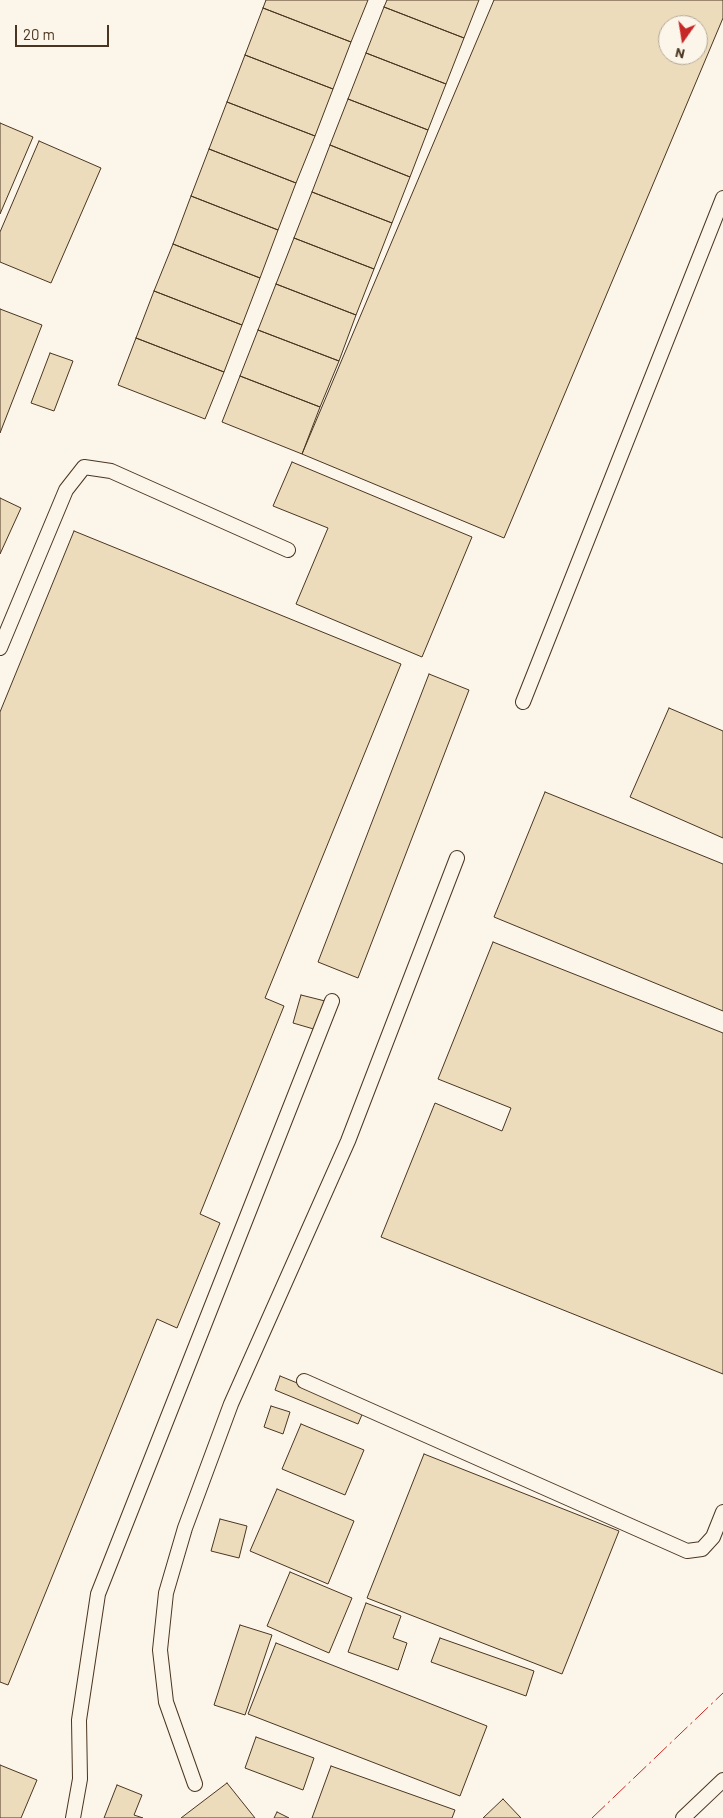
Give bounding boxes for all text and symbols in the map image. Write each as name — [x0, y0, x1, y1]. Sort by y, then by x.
scale bar — [18, 15, 111, 47]
north arrow — [658, 15, 708, 65]
text: 20 m — [23, 25, 55, 43]
text: N — [673, 45, 686, 63]

